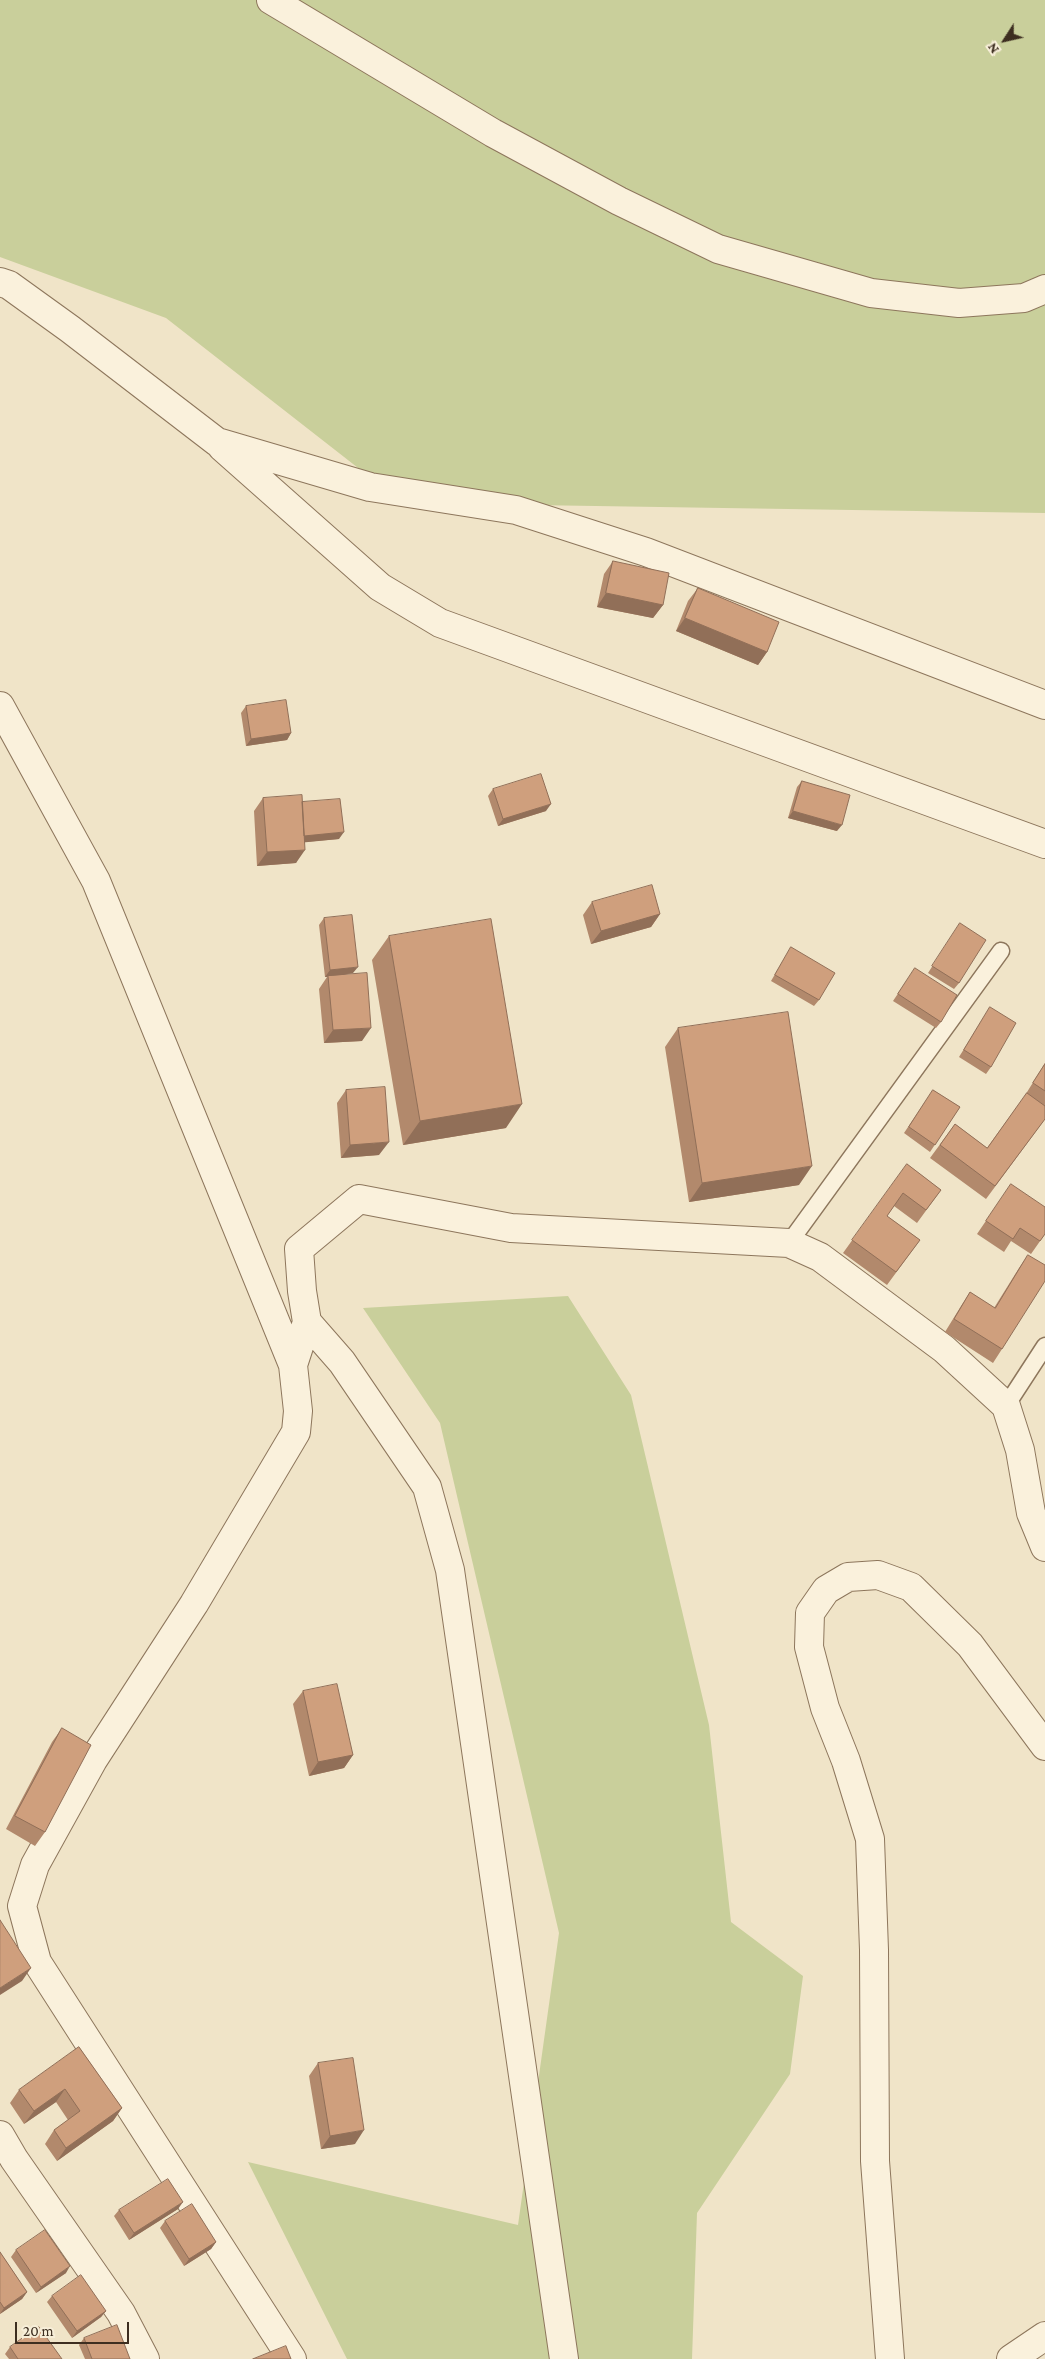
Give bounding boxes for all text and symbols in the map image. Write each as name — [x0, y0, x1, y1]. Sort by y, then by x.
north arrow — [980, 15, 1030, 65]
text: N — [983, 40, 1002, 57]
scale bar — [18, 2312, 131, 2344]
text: 20 m — [23, 2323, 54, 2339]

